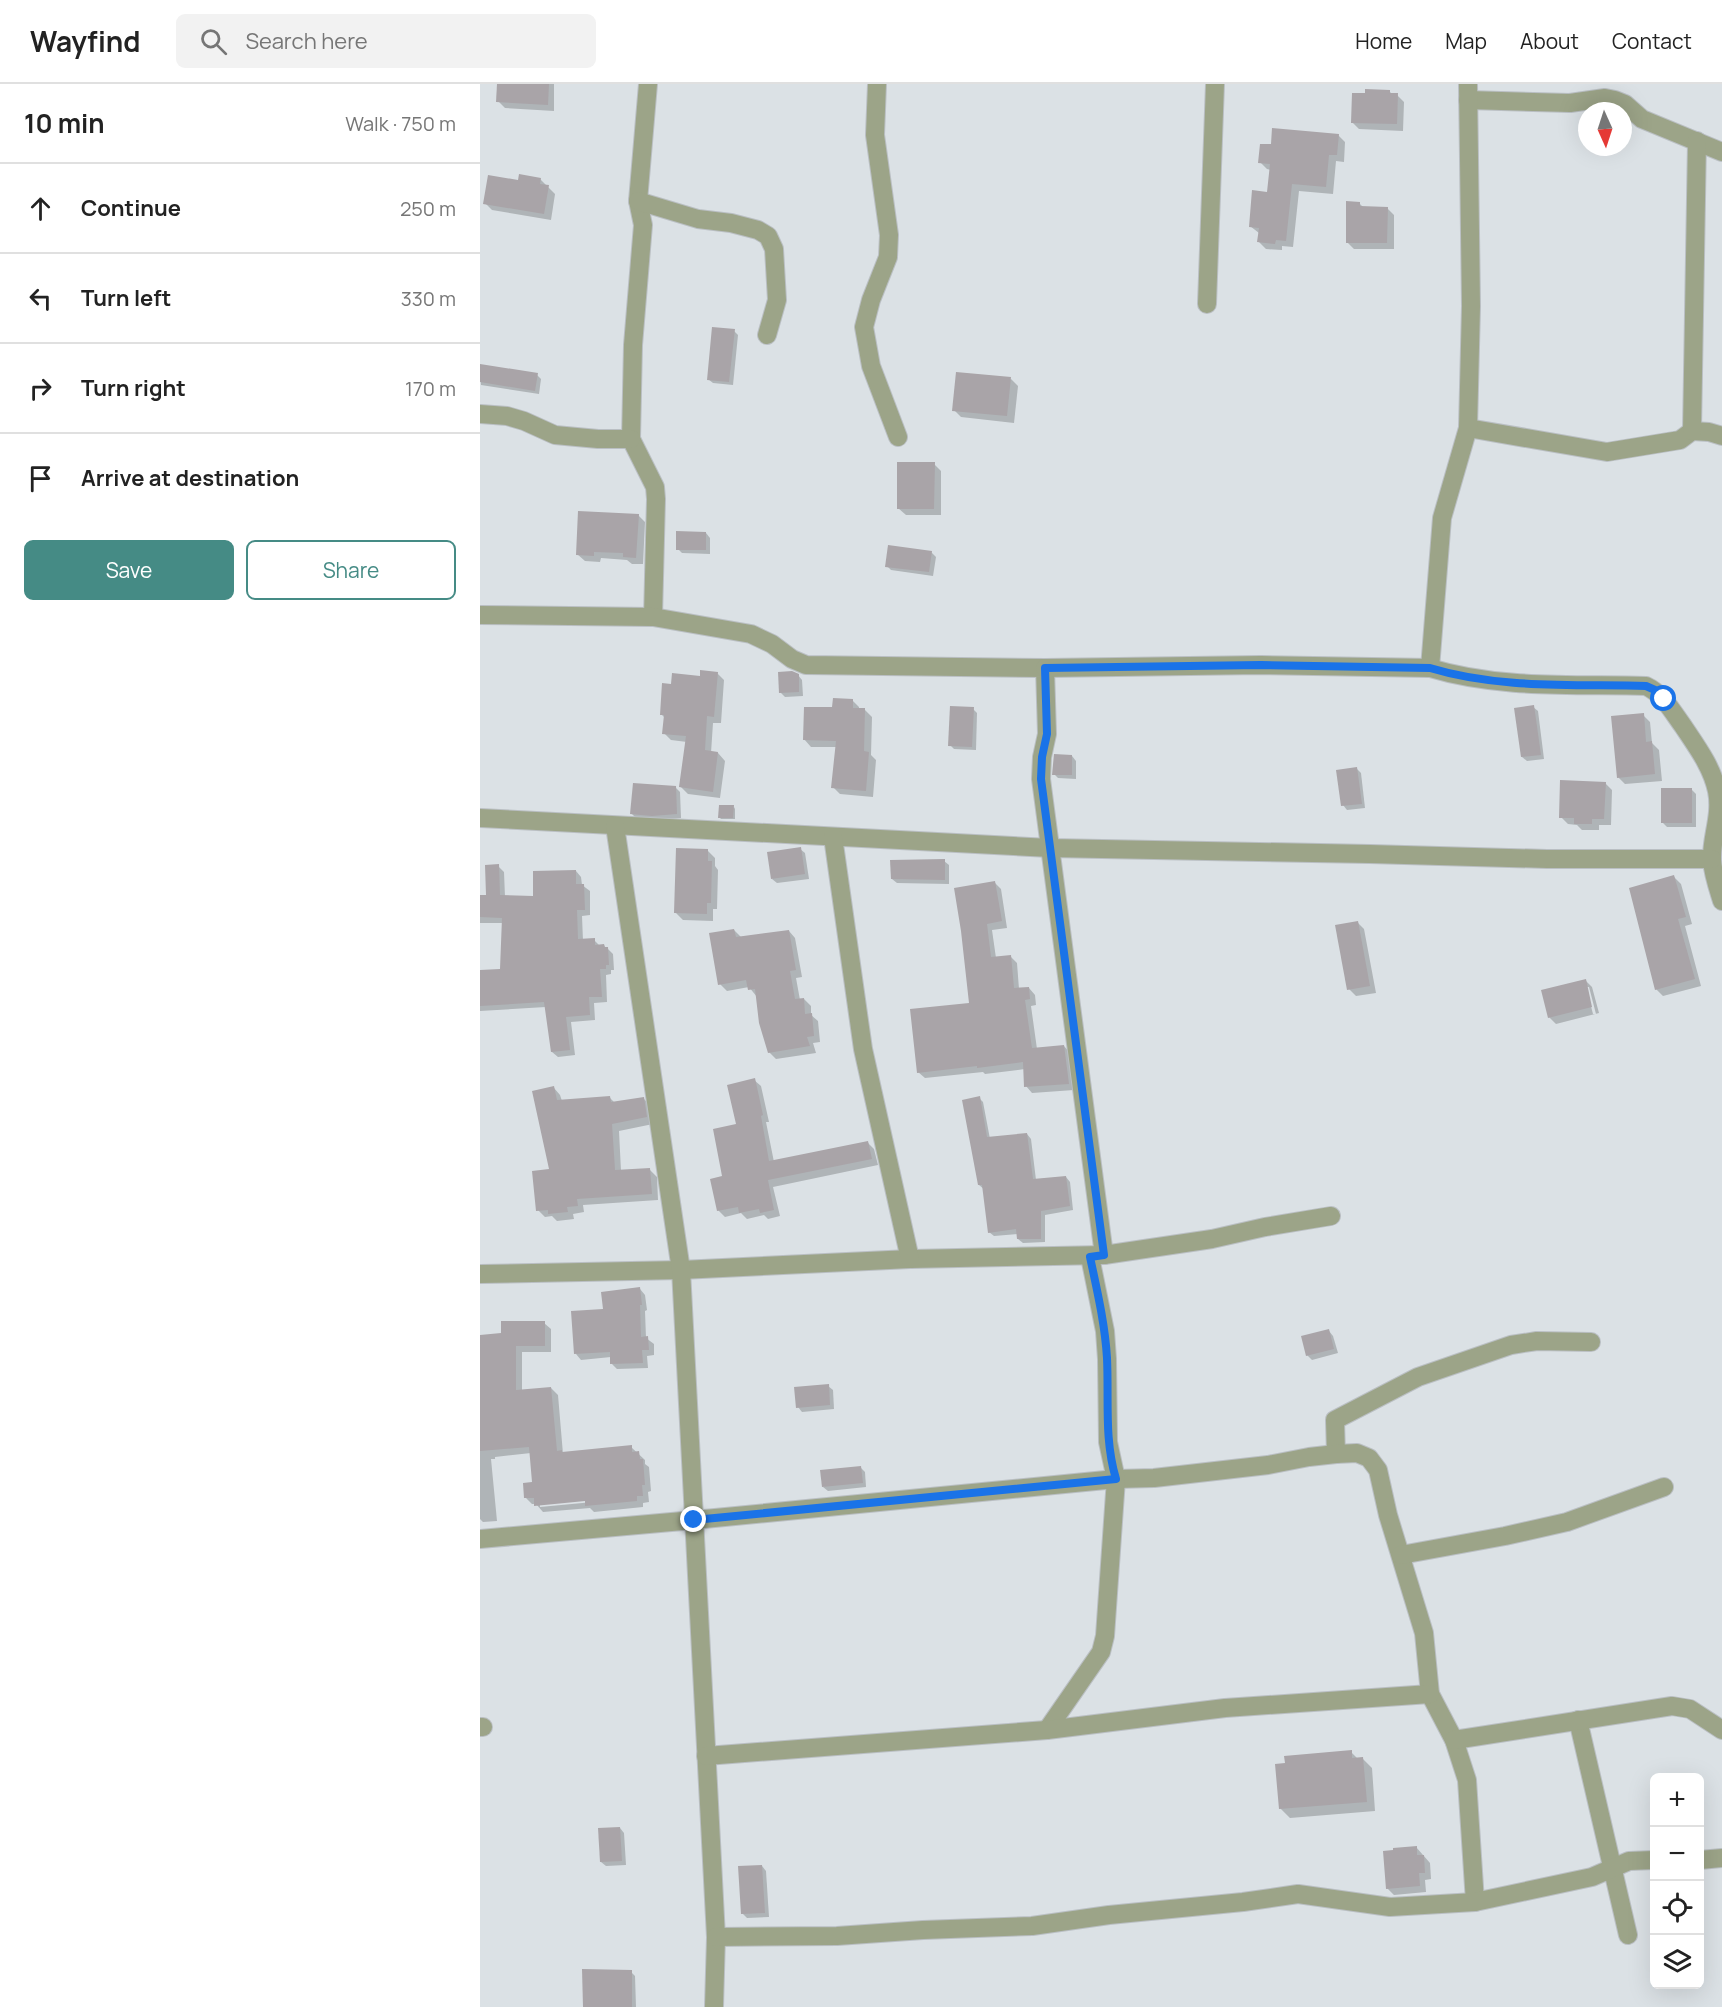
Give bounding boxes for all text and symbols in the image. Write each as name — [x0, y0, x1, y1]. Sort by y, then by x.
search box — [176, 14, 596, 68]
text: Wayfind — [30, 22, 140, 60]
icon: search — [197, 25, 230, 58]
text: Search here — [245, 26, 368, 56]
text: Home — [1355, 27, 1412, 55]
text: Map — [1445, 27, 1487, 55]
text: About — [1520, 27, 1579, 55]
text: Contact — [1612, 27, 1692, 55]
north arrow — [1578, 102, 1632, 156]
text: 10 min — [24, 105, 105, 141]
text: Walk · 750 m — [345, 110, 456, 137]
icon: ahead — [24, 192, 57, 225]
text: Continue — [81, 193, 181, 223]
text: 250 m — [400, 195, 456, 222]
icon: left — [24, 282, 57, 315]
text: Turn left — [81, 283, 171, 313]
text: 330 m — [401, 285, 456, 312]
icon: right — [24, 372, 57, 405]
text: Turn right — [81, 373, 186, 403]
text: 170 m — [405, 375, 456, 402]
icon: arrive — [24, 462, 57, 495]
text: Arrive at destination — [81, 463, 299, 493]
button: Save — [24, 540, 234, 600]
button: Share — [246, 540, 456, 600]
route start — [1650, 685, 1676, 711]
route end — [680, 1506, 706, 1532]
map controls — [1650, 1773, 1704, 1989]
button: + — [1650, 1773, 1704, 1827]
button: − — [1650, 1827, 1704, 1881]
button: locate — [1650, 1881, 1704, 1935]
button: layers — [1650, 1935, 1704, 1989]

